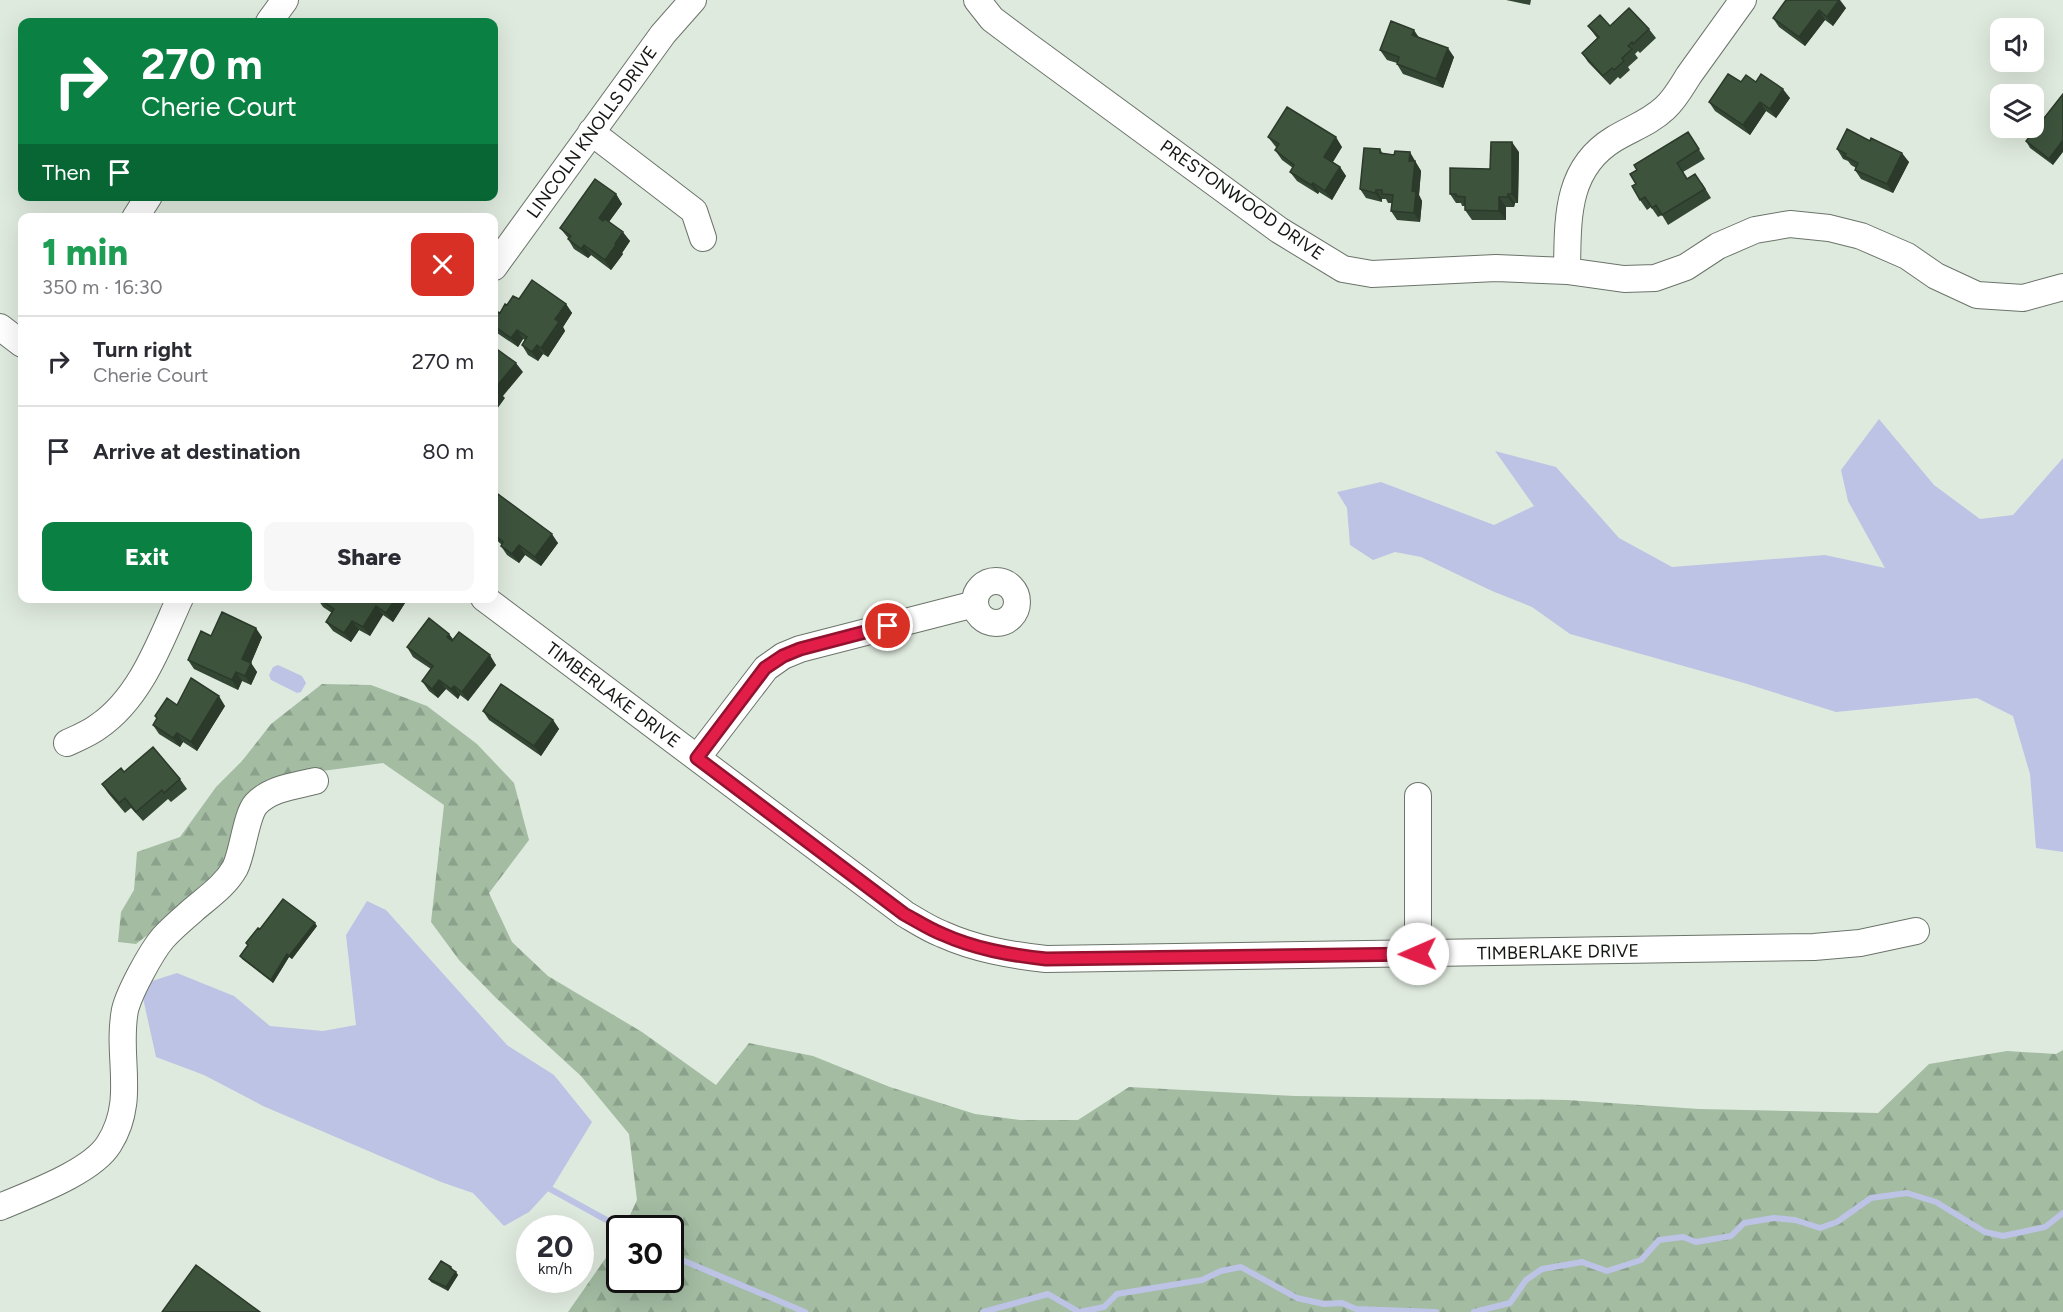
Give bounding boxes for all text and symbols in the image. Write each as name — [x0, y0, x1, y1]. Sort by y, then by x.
map controls — [1990, 18, 2044, 138]
button: sound — [1990, 18, 2044, 72]
text: 270 m — [141, 39, 263, 90]
icon: right — [42, 42, 120, 120]
street label: LINCOLN KNOLLS DRIVE — [522, 42, 662, 222]
button: layers — [1990, 84, 2044, 138]
text: Cherie Court — [141, 90, 297, 123]
street label: PRESTONWOOD DRIVE — [1156, 135, 1328, 265]
icon: arrive — [103, 156, 136, 189]
text: Then — [42, 159, 91, 186]
text: 1 min — [42, 231, 128, 274]
button: close — [411, 233, 474, 296]
text: 350 m · 16:30 — [42, 275, 162, 299]
text: Turn right — [93, 336, 192, 363]
icon: right — [42, 345, 75, 378]
text: 270 m — [412, 348, 474, 375]
text: Cherie Court — [93, 363, 208, 387]
icon: arrive — [42, 435, 75, 468]
text: Arrive at destination — [93, 438, 301, 465]
text: 80 m — [422, 438, 474, 465]
button: Exit — [42, 522, 252, 591]
button: Share — [264, 522, 474, 591]
pin — [862, 600, 913, 651]
icon: arrive — [871, 609, 904, 642]
street label: TIMBERLAKE DRIVE — [542, 637, 684, 753]
position arrow — [1386, 922, 1450, 986]
street label: TIMBERLAKE DRIVE — [1477, 940, 1639, 964]
speed limit sign: 30 — [606, 1215, 684, 1293]
text: 20 — [537, 1228, 573, 1265]
text: km/h — [538, 1260, 572, 1278]

